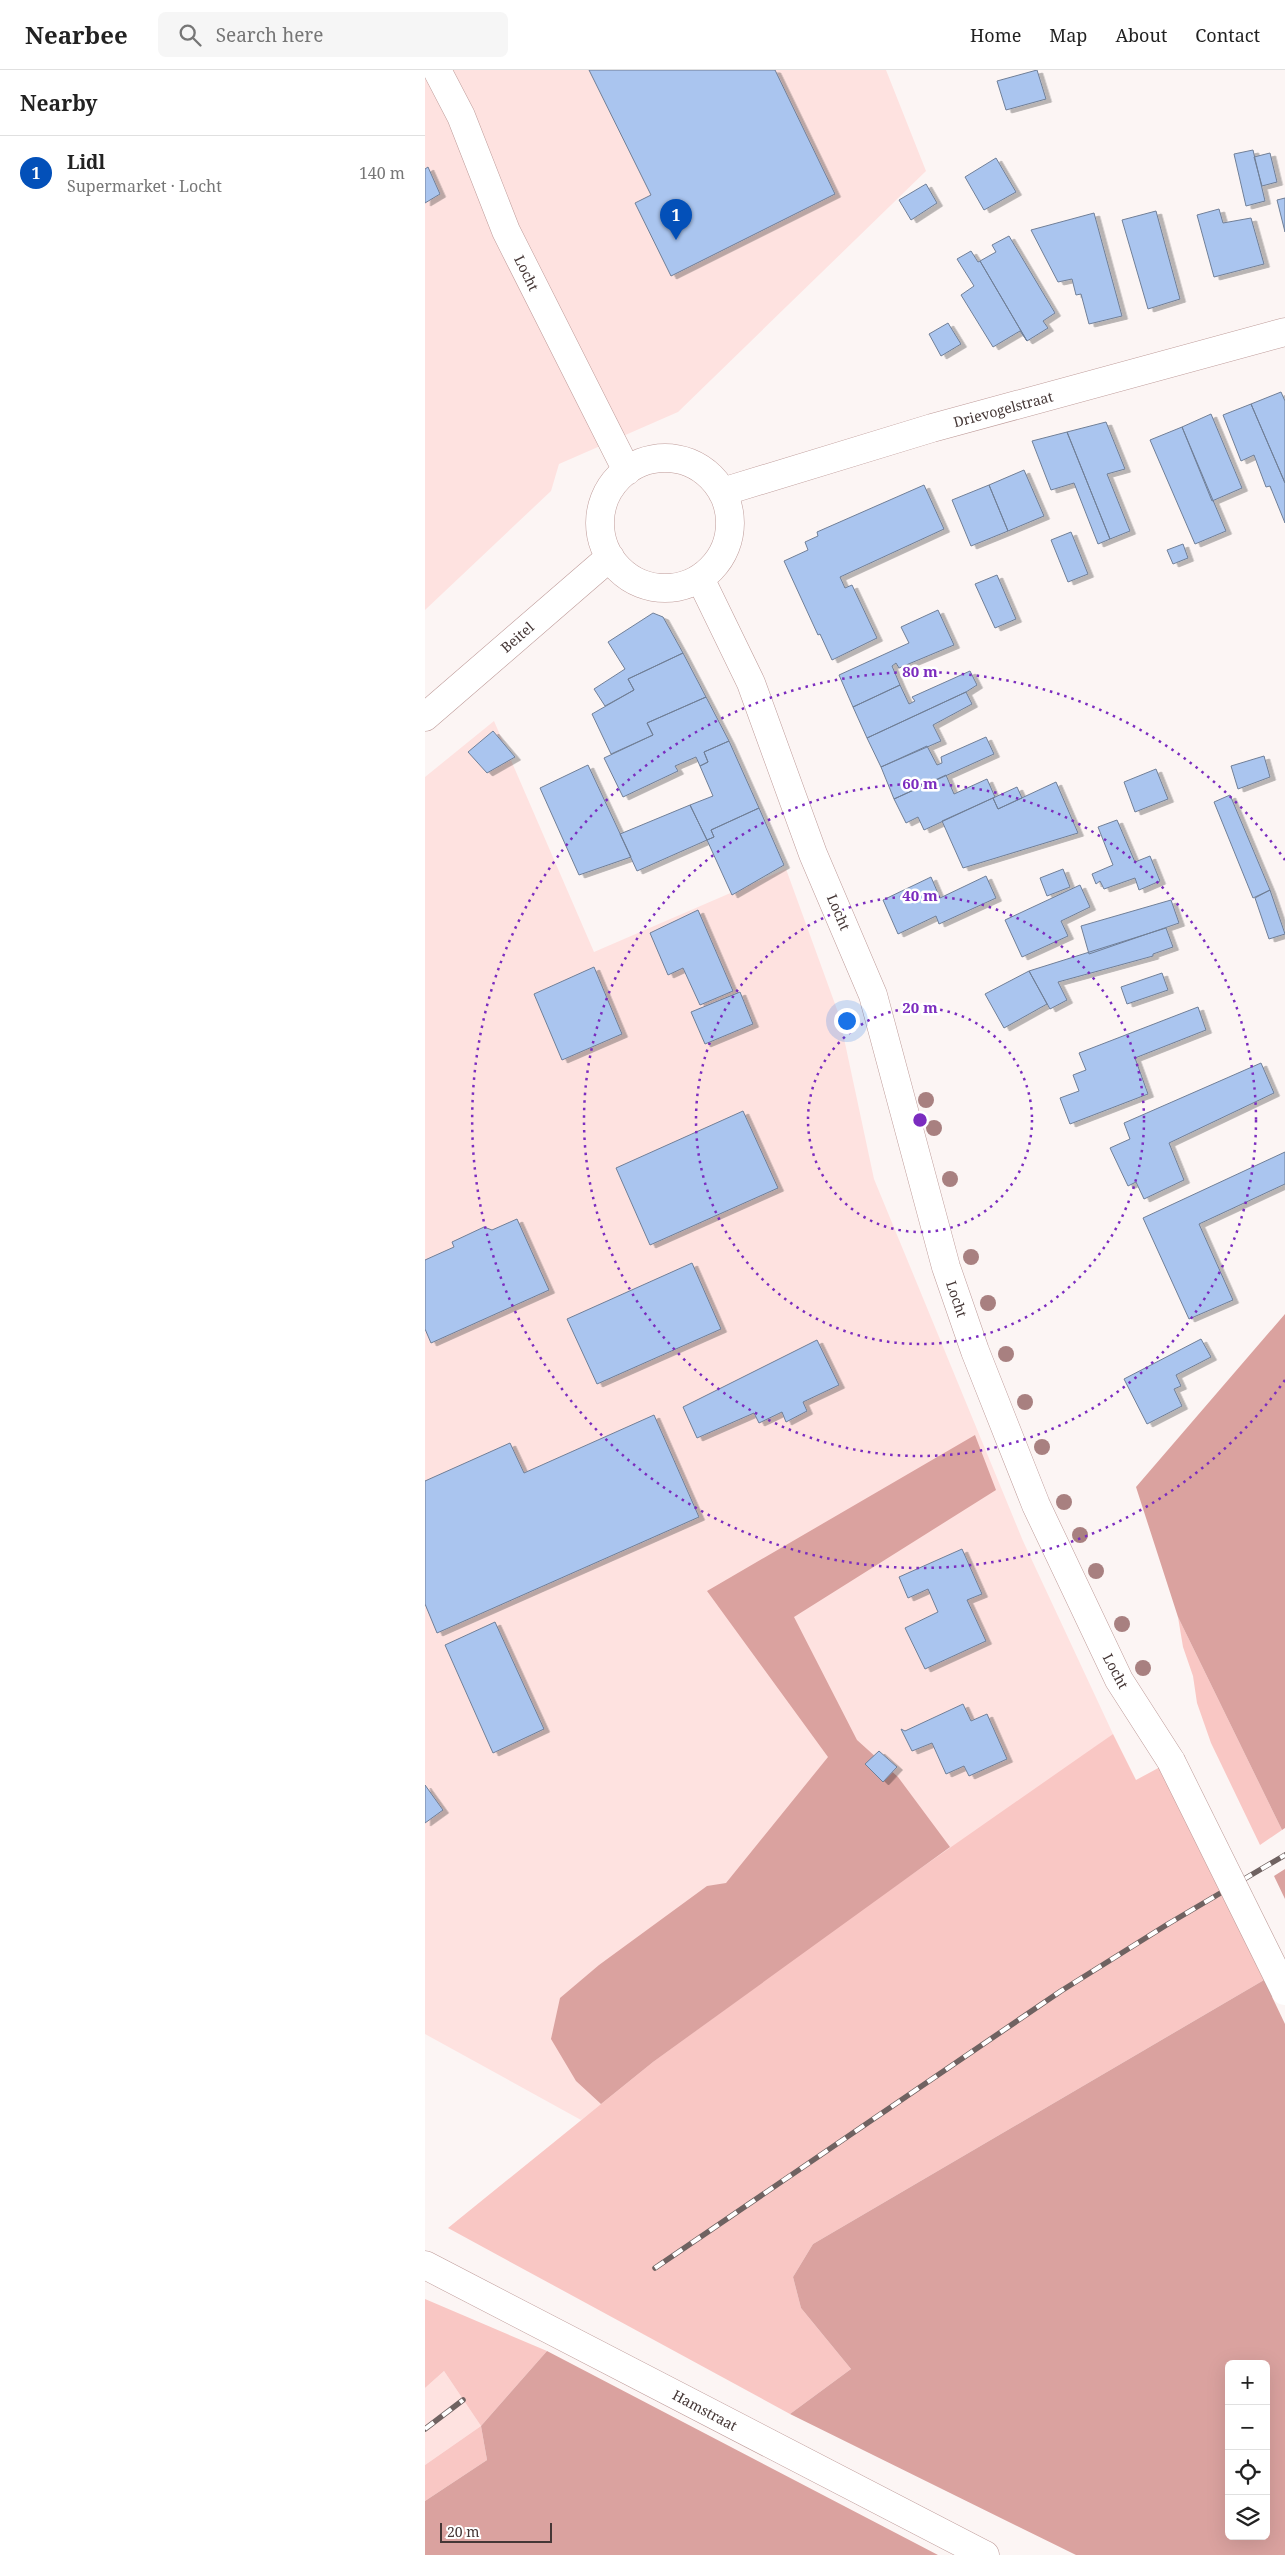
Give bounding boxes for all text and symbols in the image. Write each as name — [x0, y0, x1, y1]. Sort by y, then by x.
search box — [158, 12, 508, 57]
text: Nearbee — [25, 18, 128, 51]
icon: search — [176, 21, 204, 49]
text: Search here — [216, 22, 323, 48]
text: Home — [970, 23, 1021, 47]
text: Map — [1049, 23, 1087, 47]
text: About — [1115, 23, 1167, 47]
text: Contact — [1195, 23, 1260, 47]
text: Nearby — [20, 89, 98, 117]
text: Lidl — [67, 149, 105, 175]
text: 1 — [31, 162, 41, 184]
text: 140 m — [359, 162, 405, 184]
text: Supermarket · Locht — [67, 175, 222, 197]
pin: 1 — [660, 199, 692, 240]
street label: Locht — [510, 252, 544, 294]
street label: Drievogelstraat — [951, 387, 1055, 431]
street label: Beitel — [496, 617, 538, 657]
text: 80 m — [902, 661, 938, 681]
text: 60 m — [902, 773, 938, 793]
text: 40 m — [902, 885, 938, 905]
street label: Locht — [823, 891, 855, 933]
text: 20 m — [902, 997, 938, 1017]
your location — [834, 1008, 860, 1034]
centre of rings — [911, 1111, 929, 1129]
street label: Locht — [942, 1278, 972, 1320]
street label: Locht — [1099, 1650, 1133, 1692]
map controls — [1225, 2360, 1270, 2540]
button: + — [1225, 2360, 1270, 2405]
street label: Hamstraat — [669, 2385, 741, 2435]
button: − — [1225, 2405, 1270, 2450]
button: locate — [1225, 2450, 1270, 2495]
button: layers — [1225, 2495, 1270, 2540]
scale bar — [440, 2520, 553, 2543]
text: 20 m — [447, 2522, 480, 2541]

